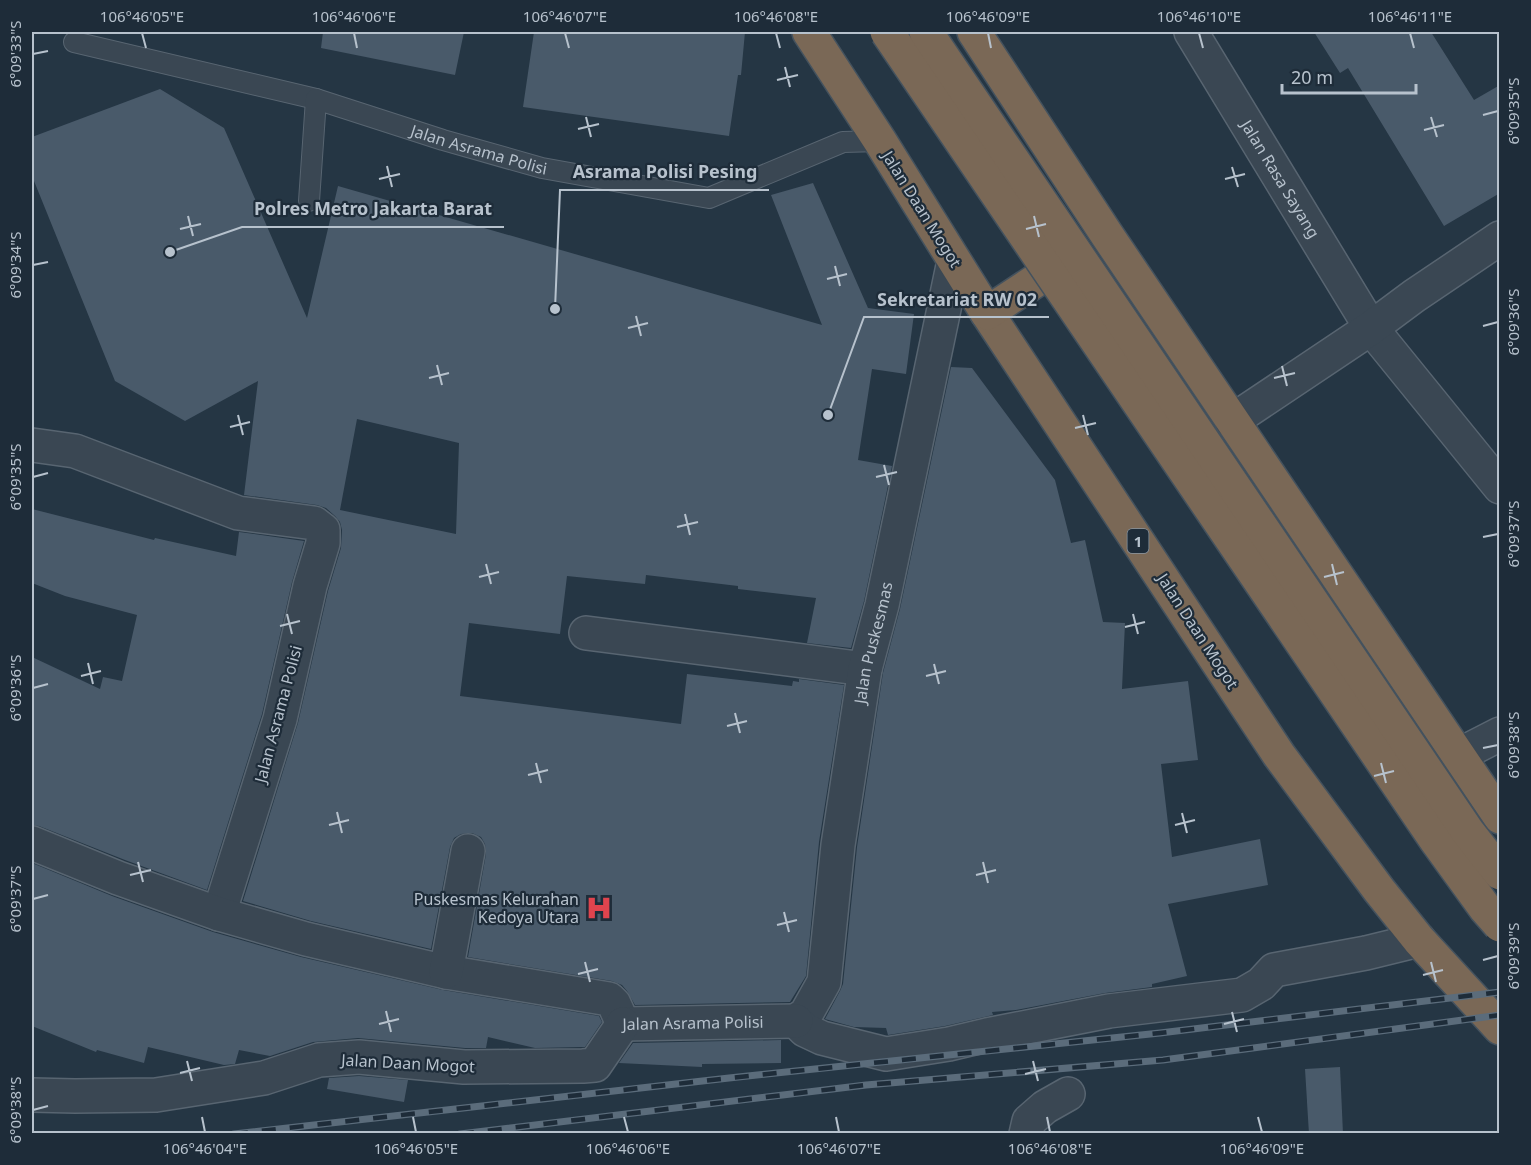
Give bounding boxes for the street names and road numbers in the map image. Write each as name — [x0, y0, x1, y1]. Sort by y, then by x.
street label: Jalan Rasa Sayang — [1235, 114, 1325, 242]
street label: Jalan Asrama Polisi — [406, 119, 549, 180]
street label: Jalan Daan Mogot — [876, 145, 967, 272]
road number: 1 — [1128, 529, 1148, 553]
street label: Jalan Daan Mogot — [1151, 567, 1244, 693]
street label: Jalan Puskesmas — [849, 580, 898, 707]
street label: Jalan Asrama Polisi — [249, 643, 307, 787]
street label: Jalan Asrama Polisi — [620, 1011, 764, 1035]
street label: Jalan Daan Mogot — [339, 1048, 476, 1077]

